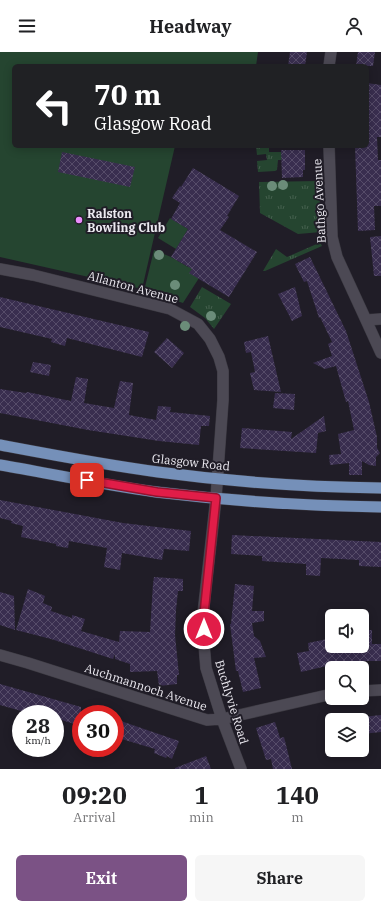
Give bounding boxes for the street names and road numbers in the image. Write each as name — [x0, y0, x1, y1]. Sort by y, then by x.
street label: Bathgo Avenue — [309, 158, 329, 244]
street label: Allanton Avenue — [86, 268, 180, 306]
street label: Glasgow Road — [151, 450, 231, 474]
street label: Buchlyvie Road — [212, 658, 252, 746]
street label: Auchmannoch Avenue — [83, 660, 209, 714]

